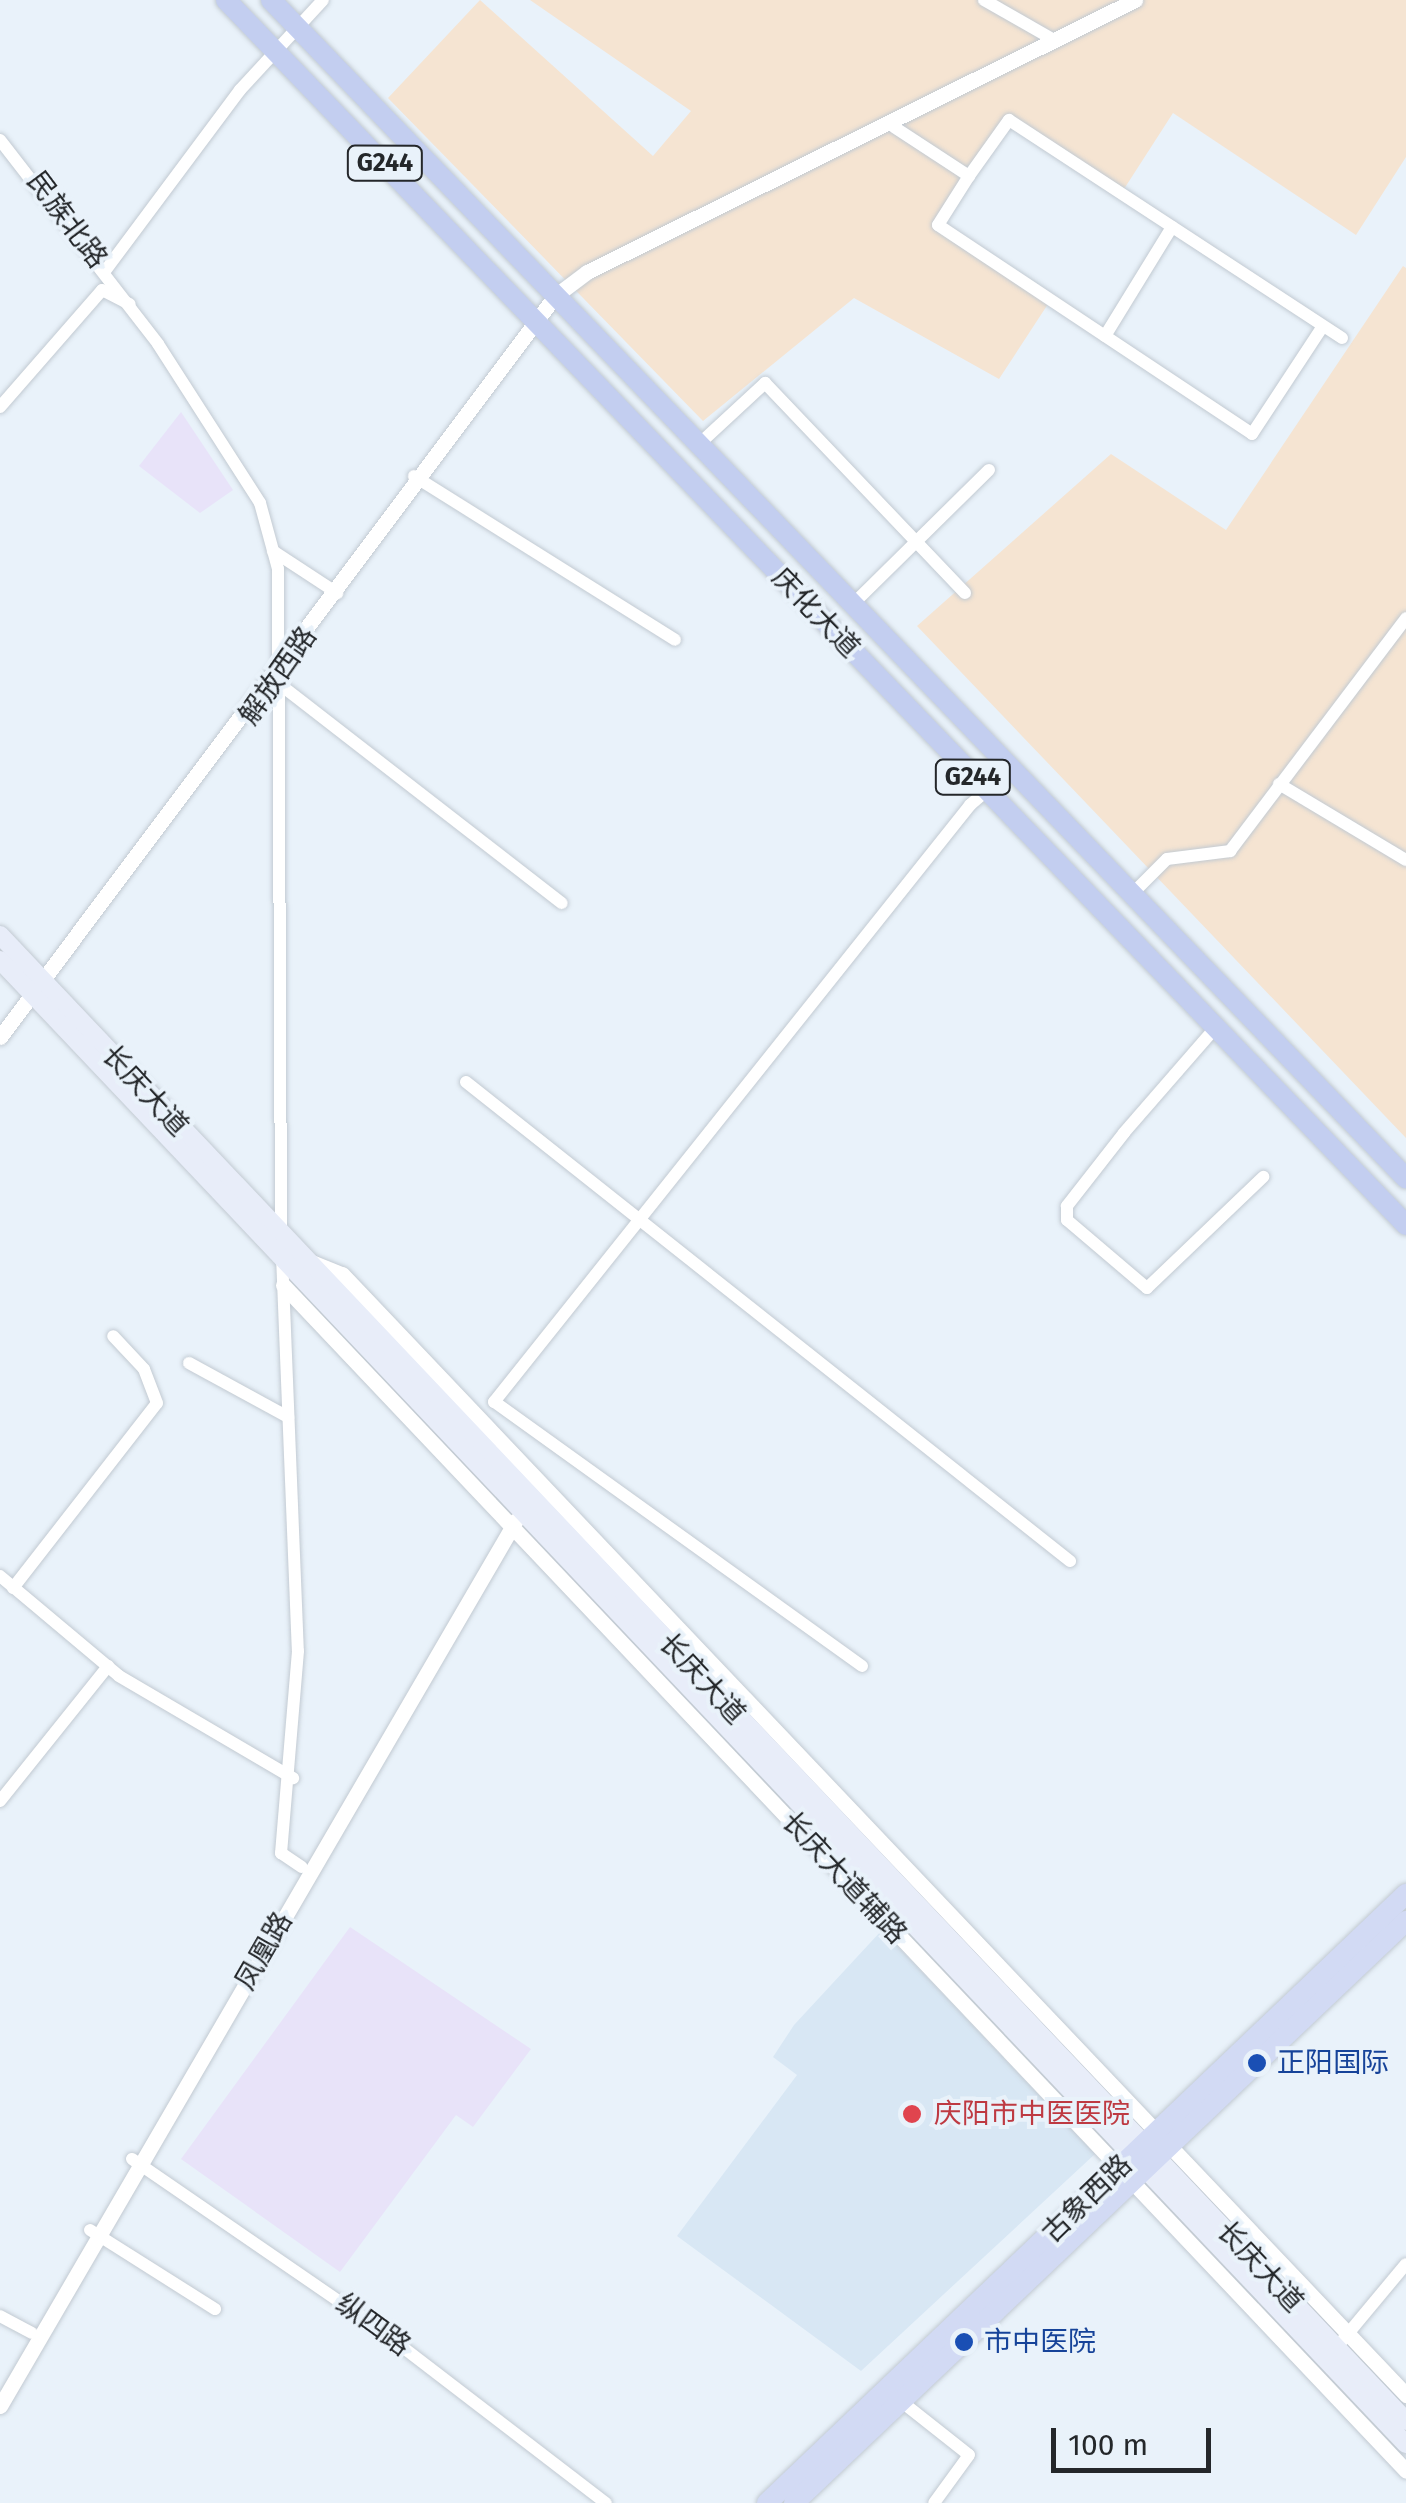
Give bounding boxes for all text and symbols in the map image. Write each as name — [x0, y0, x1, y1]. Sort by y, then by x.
road number: G244 — [345, 143, 425, 183]
street label: 民族北路 — [20, 165, 114, 275]
street label: 庆化大道 — [765, 561, 867, 665]
street label: 解放西路 — [232, 620, 324, 732]
road number: G244 — [933, 757, 1013, 797]
street label: 长庆大道 — [95, 1039, 195, 1143]
street label: 长庆大道 — [652, 1627, 752, 1731]
street label: 长庆大道辅路 — [774, 1805, 914, 1951]
street label: 凤凰路 — [228, 1906, 300, 1996]
place label: 正阳国际 — [1277, 2046, 1389, 2080]
marker: 正阳国际 — [1246, 2052, 1268, 2074]
place label: 庆阳市中医医院 — [934, 2097, 1130, 2131]
marker: 庆阳市中医医院 — [899, 2101, 925, 2127]
street label: 古象西路 — [1035, 2148, 1139, 2250]
street label: 长庆大道 — [1210, 2215, 1310, 2319]
street label: 纵四路 — [329, 2287, 417, 2363]
place label: 市中医院 — [984, 2325, 1096, 2359]
marker: 市中医院 — [953, 2331, 975, 2353]
scale bar — [1056, 2408, 1216, 2470]
text: 100 m — [1068, 2427, 1148, 2463]

